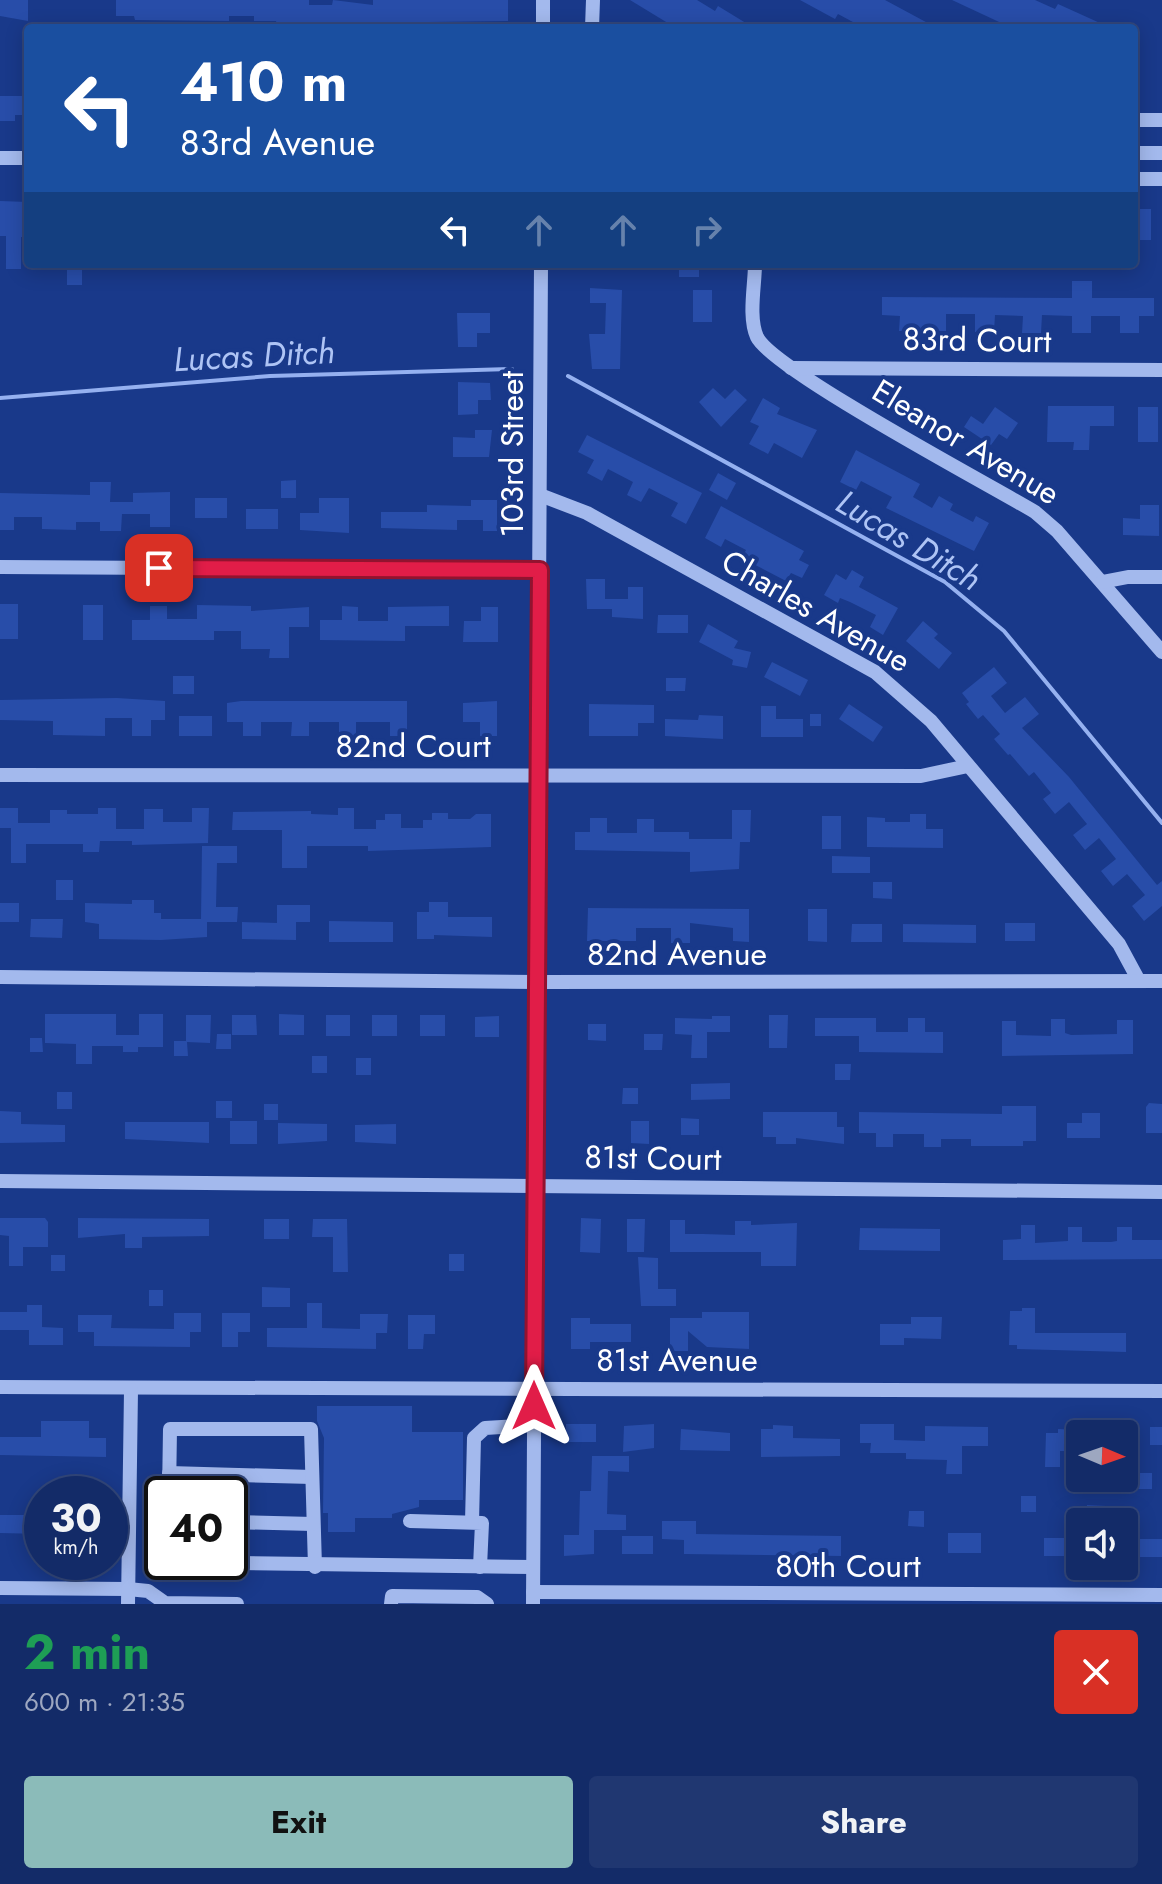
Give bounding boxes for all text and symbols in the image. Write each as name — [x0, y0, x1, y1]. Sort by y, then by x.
text: 410 m — [180, 41, 347, 122]
icon: left — [48, 56, 152, 160]
text: 83rd Avenue — [180, 116, 375, 168]
icon: left — [433, 208, 477, 252]
icon: ahead — [517, 208, 561, 252]
icon: ahead — [601, 208, 645, 252]
icon: right — [685, 208, 729, 252]
street label: 83rd Court — [902, 316, 1052, 364]
water label: Lucas Ditch — [172, 327, 336, 384]
street label: Eleanor Avenue — [864, 368, 1068, 516]
street label: 103rd Street — [489, 371, 535, 537]
water label: Lucas Ditch — [827, 478, 991, 603]
pin — [125, 534, 193, 602]
street label: Charles Avenue — [713, 538, 919, 684]
icon: arrive — [137, 546, 181, 590]
street label: 82nd Court — [335, 723, 491, 769]
street label: 82nd Avenue — [587, 931, 767, 977]
street label: 81st Court — [584, 1134, 722, 1182]
street label: 81st Avenue — [596, 1337, 758, 1383]
position arrow — [492, 1364, 576, 1448]
north arrow — [1066, 1420, 1138, 1492]
map controls — [1066, 1420, 1138, 1580]
speed limit sign: 40 — [144, 1476, 248, 1580]
text: 30 — [50, 1489, 102, 1547]
button: sound — [1066, 1508, 1138, 1580]
text: km/h — [53, 1533, 99, 1562]
street label: 80th Court — [775, 1543, 921, 1589]
text: 2 min — [24, 1618, 150, 1687]
button: close — [1054, 1630, 1138, 1714]
text: 600 m · 21:35 — [24, 1683, 185, 1721]
button: Exit — [24, 1776, 573, 1868]
button: Share — [589, 1776, 1138, 1868]

